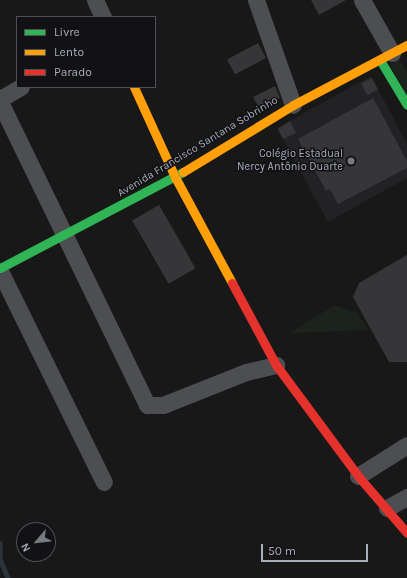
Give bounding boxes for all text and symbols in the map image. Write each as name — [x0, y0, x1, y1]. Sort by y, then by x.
legend — [16, 16, 156, 88]
text: Livre — [54, 25, 80, 39]
text: Lento — [54, 45, 84, 59]
text: Parado — [54, 65, 92, 79]
street label: Avenida Francisco Santana Sobrinho — [116, 94, 280, 200]
place label: Colégio Estadual Nercy Antônio Duarte — [237, 148, 343, 174]
marker: Colégio Estadual Nercy Antônio Duarte — [346, 156, 356, 166]
north arrow — [16, 522, 56, 562]
scale bar — [263, 536, 370, 562]
text: N — [18, 541, 33, 554]
text: 50 m — [268, 544, 296, 558]

